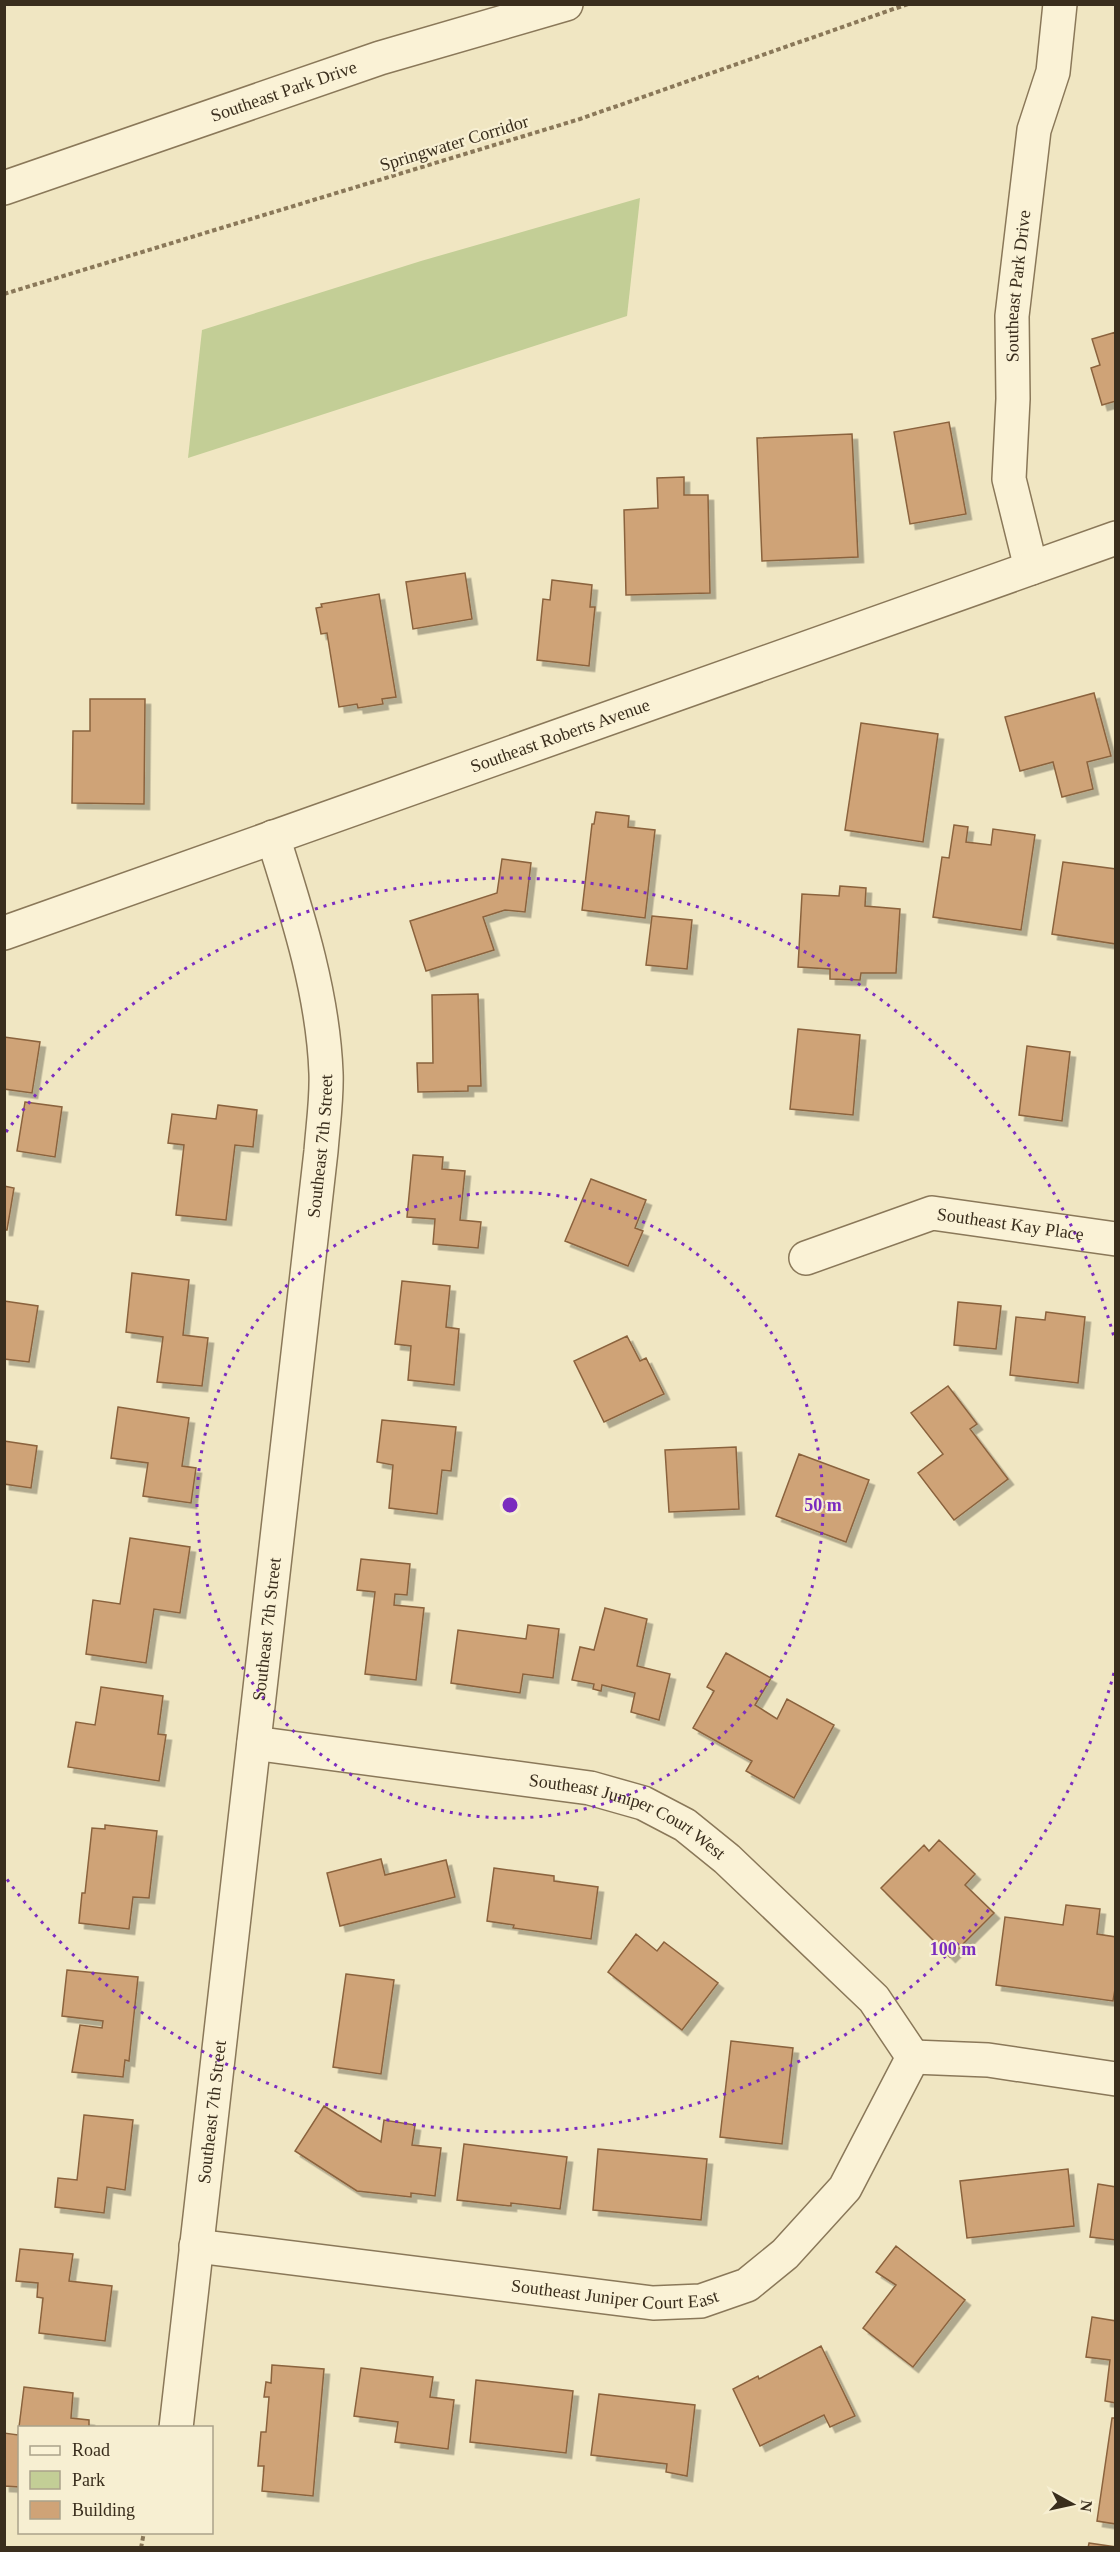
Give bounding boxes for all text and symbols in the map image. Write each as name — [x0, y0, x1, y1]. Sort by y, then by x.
street label: Southeast Park Drive — [208, 57, 359, 126]
street label: Springwater Corridor — [377, 111, 531, 175]
street label: Southeast Park Drive — [1002, 209, 1034, 362]
street label: Southeast Roberts Avenue — [468, 694, 652, 777]
street label: Southeast 7th Street — [303, 1074, 336, 1219]
street label: Southeast Kay Place — [936, 1204, 1085, 1244]
centre of rings — [500, 1495, 520, 1515]
text: 50 m — [804, 1495, 842, 1515]
street label: Southeast 7th Street — [249, 1556, 285, 1702]
street label: Southeast Juniper Court West — [528, 1770, 729, 1864]
text: 100 m — [930, 1939, 976, 1959]
street label: Southeast 7th Street — [194, 2039, 230, 2185]
street label: Southeast Juniper Court East — [510, 2275, 721, 2313]
legend — [18, 2426, 213, 2534]
text: Road — [72, 2440, 110, 2460]
text: Park — [72, 2470, 105, 2490]
north arrow — [1042, 2474, 1102, 2534]
text: N — [1077, 2499, 1096, 2513]
text: Building — [72, 2500, 135, 2520]

